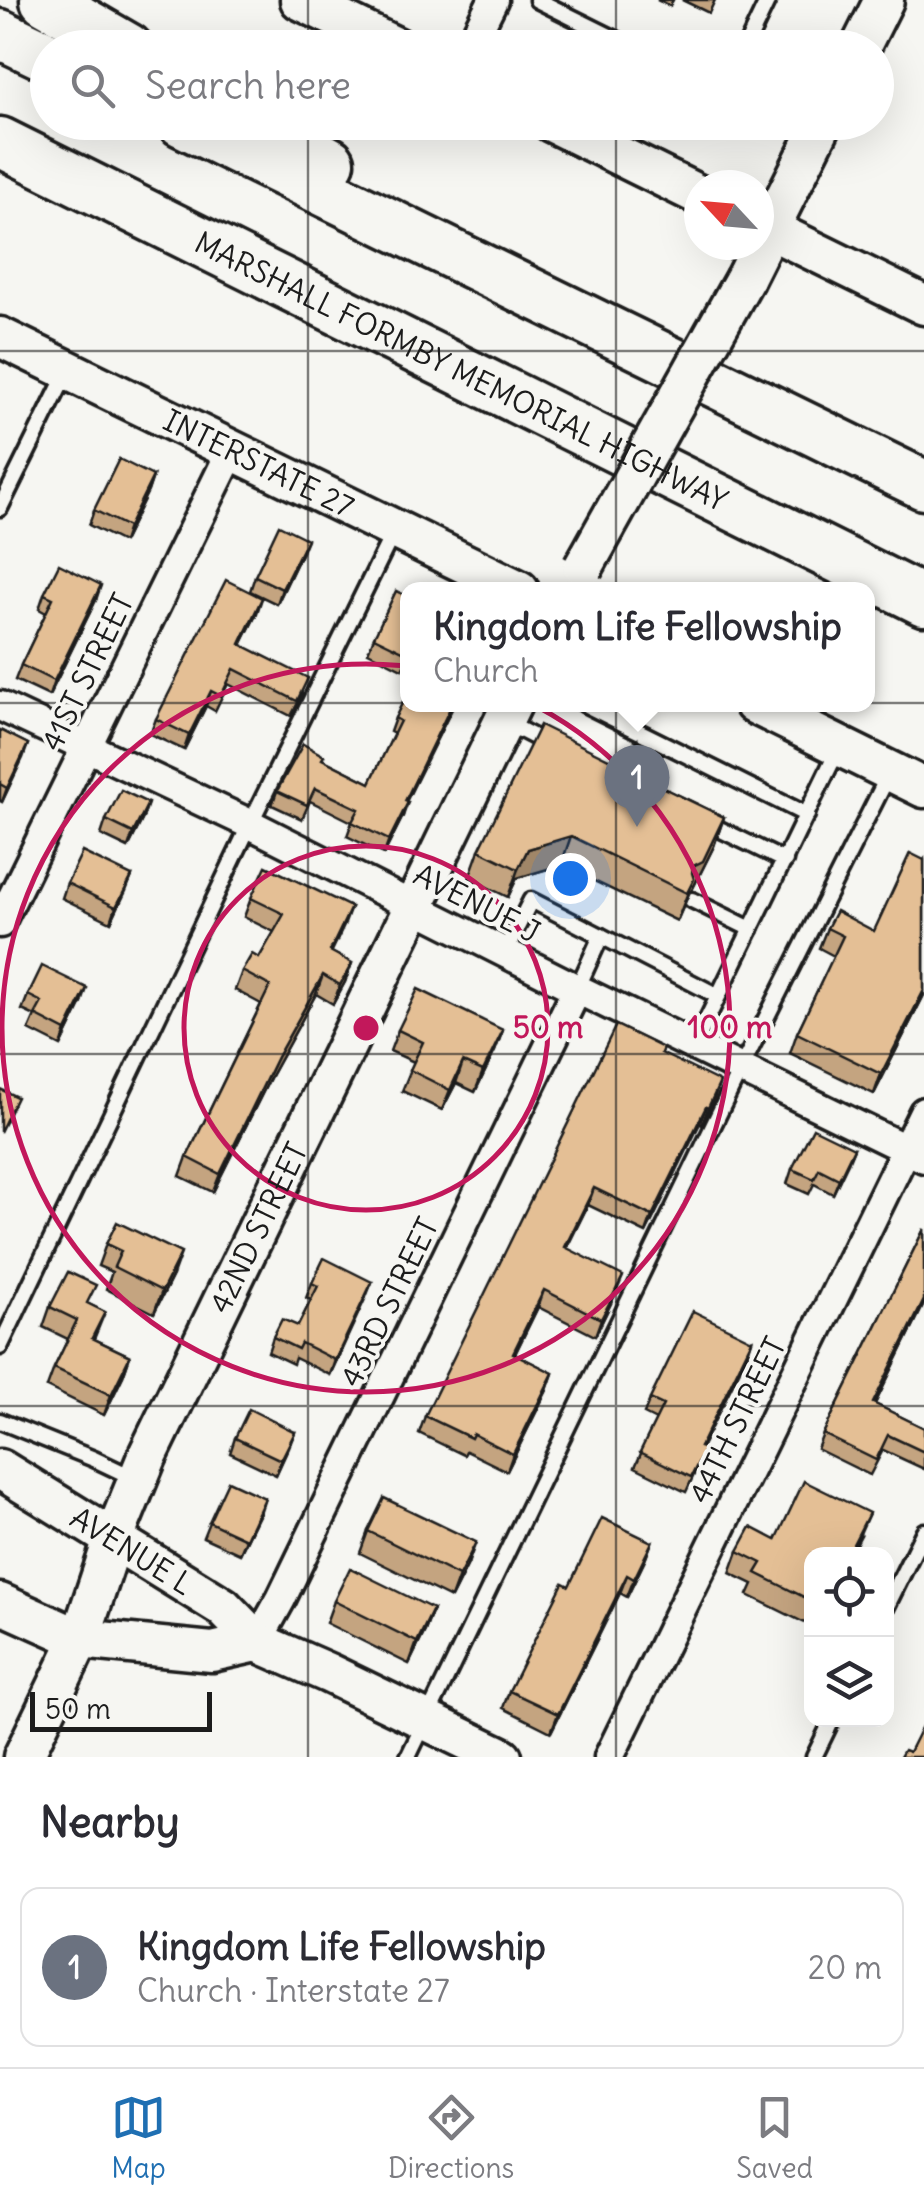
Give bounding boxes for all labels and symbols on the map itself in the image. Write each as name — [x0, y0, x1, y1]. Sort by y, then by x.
north arrow — [684, 170, 774, 260]
street label: MARSHALL FORMBY MEMORIAL HIGHWAY — [189, 223, 734, 519]
street label: INTERSTATE 27 — [158, 401, 360, 526]
street label: 41ST STREET — [33, 587, 141, 757]
pin: 1 — [604, 744, 670, 827]
your location — [545, 853, 596, 904]
street label: AVENUE J — [408, 855, 546, 951]
text: 50 m — [513, 1008, 583, 1046]
text: 100 m — [688, 1008, 772, 1046]
centre of rings — [348, 1010, 384, 1046]
street label: 42ND STREET — [201, 1136, 316, 1319]
street label: 43RD STREET — [332, 1211, 446, 1393]
street label: 44TH STREET — [680, 1330, 794, 1510]
street label: AVENUE L — [64, 1498, 200, 1603]
scale bar — [30, 1687, 212, 1732]

